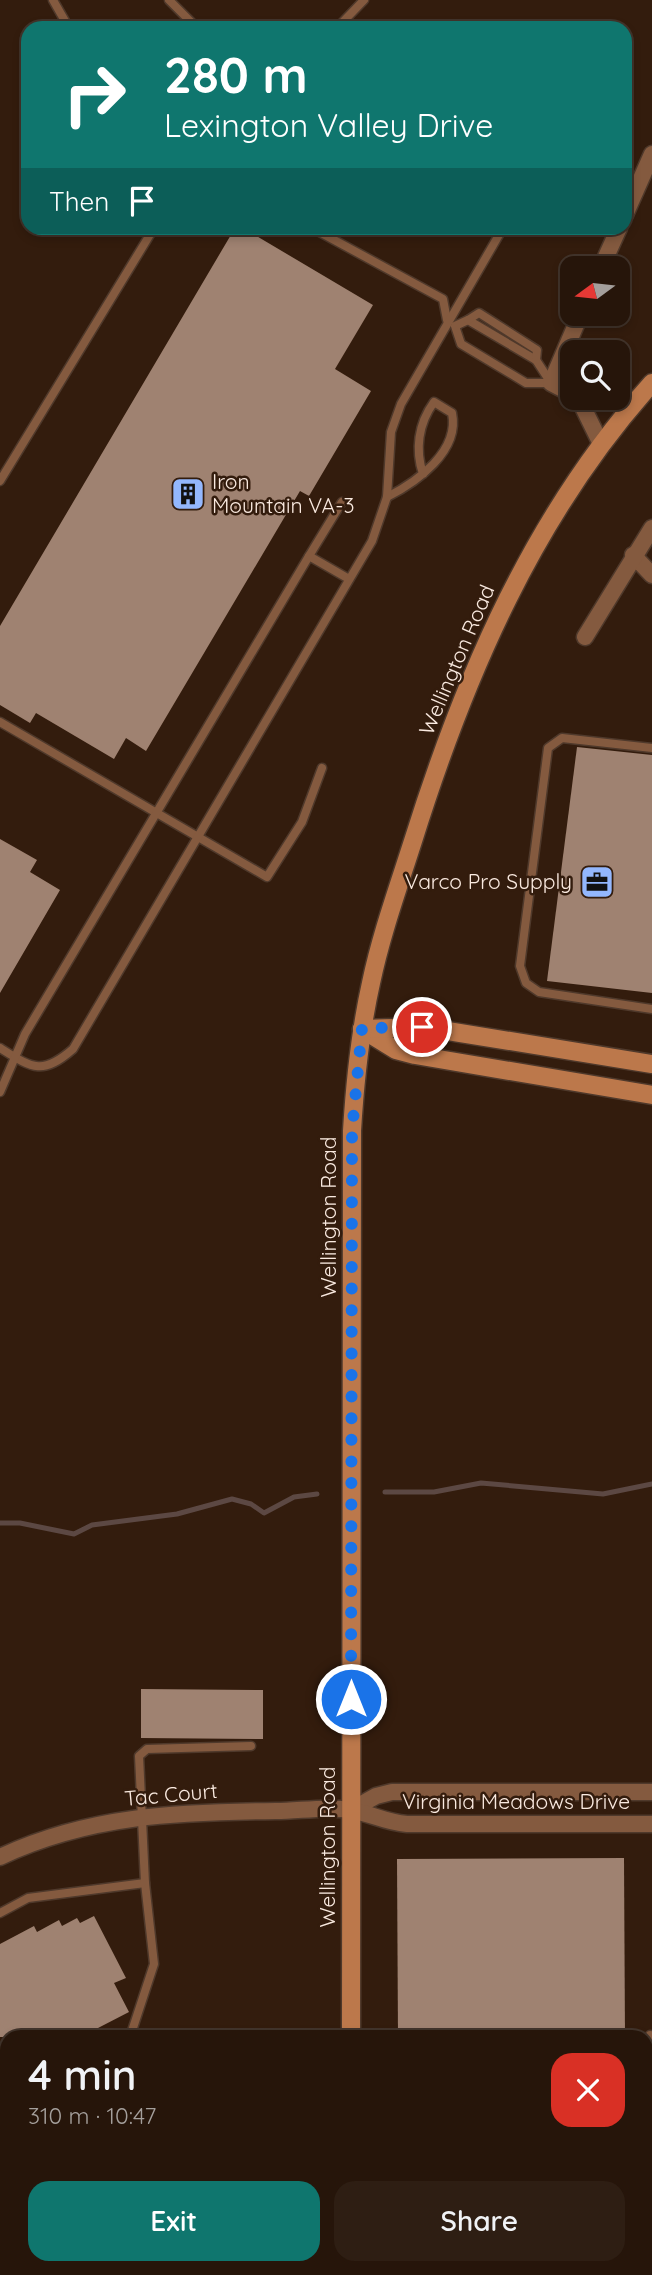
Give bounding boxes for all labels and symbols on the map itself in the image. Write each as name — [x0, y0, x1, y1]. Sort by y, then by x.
north arrow — [560, 256, 630, 326]
place label: Iron Mountain VA-3 — [212, 468, 354, 518]
building icon: Iron Mountain VA-3 — [169, 475, 207, 513]
street label: Wellington Road — [413, 580, 499, 739]
office icon: Varco Pro Supply — [578, 863, 616, 901]
place label: Varco Pro Supply — [404, 868, 572, 894]
pin — [392, 997, 452, 1057]
street label: Wellington Road — [315, 1137, 341, 1297]
position arrow — [314, 1662, 388, 1736]
street label: Wellington Road — [314, 1767, 340, 1927]
street label: Tac Court — [123, 1777, 219, 1811]
street label: Virginia Meadows Drive — [402, 1788, 630, 1814]

